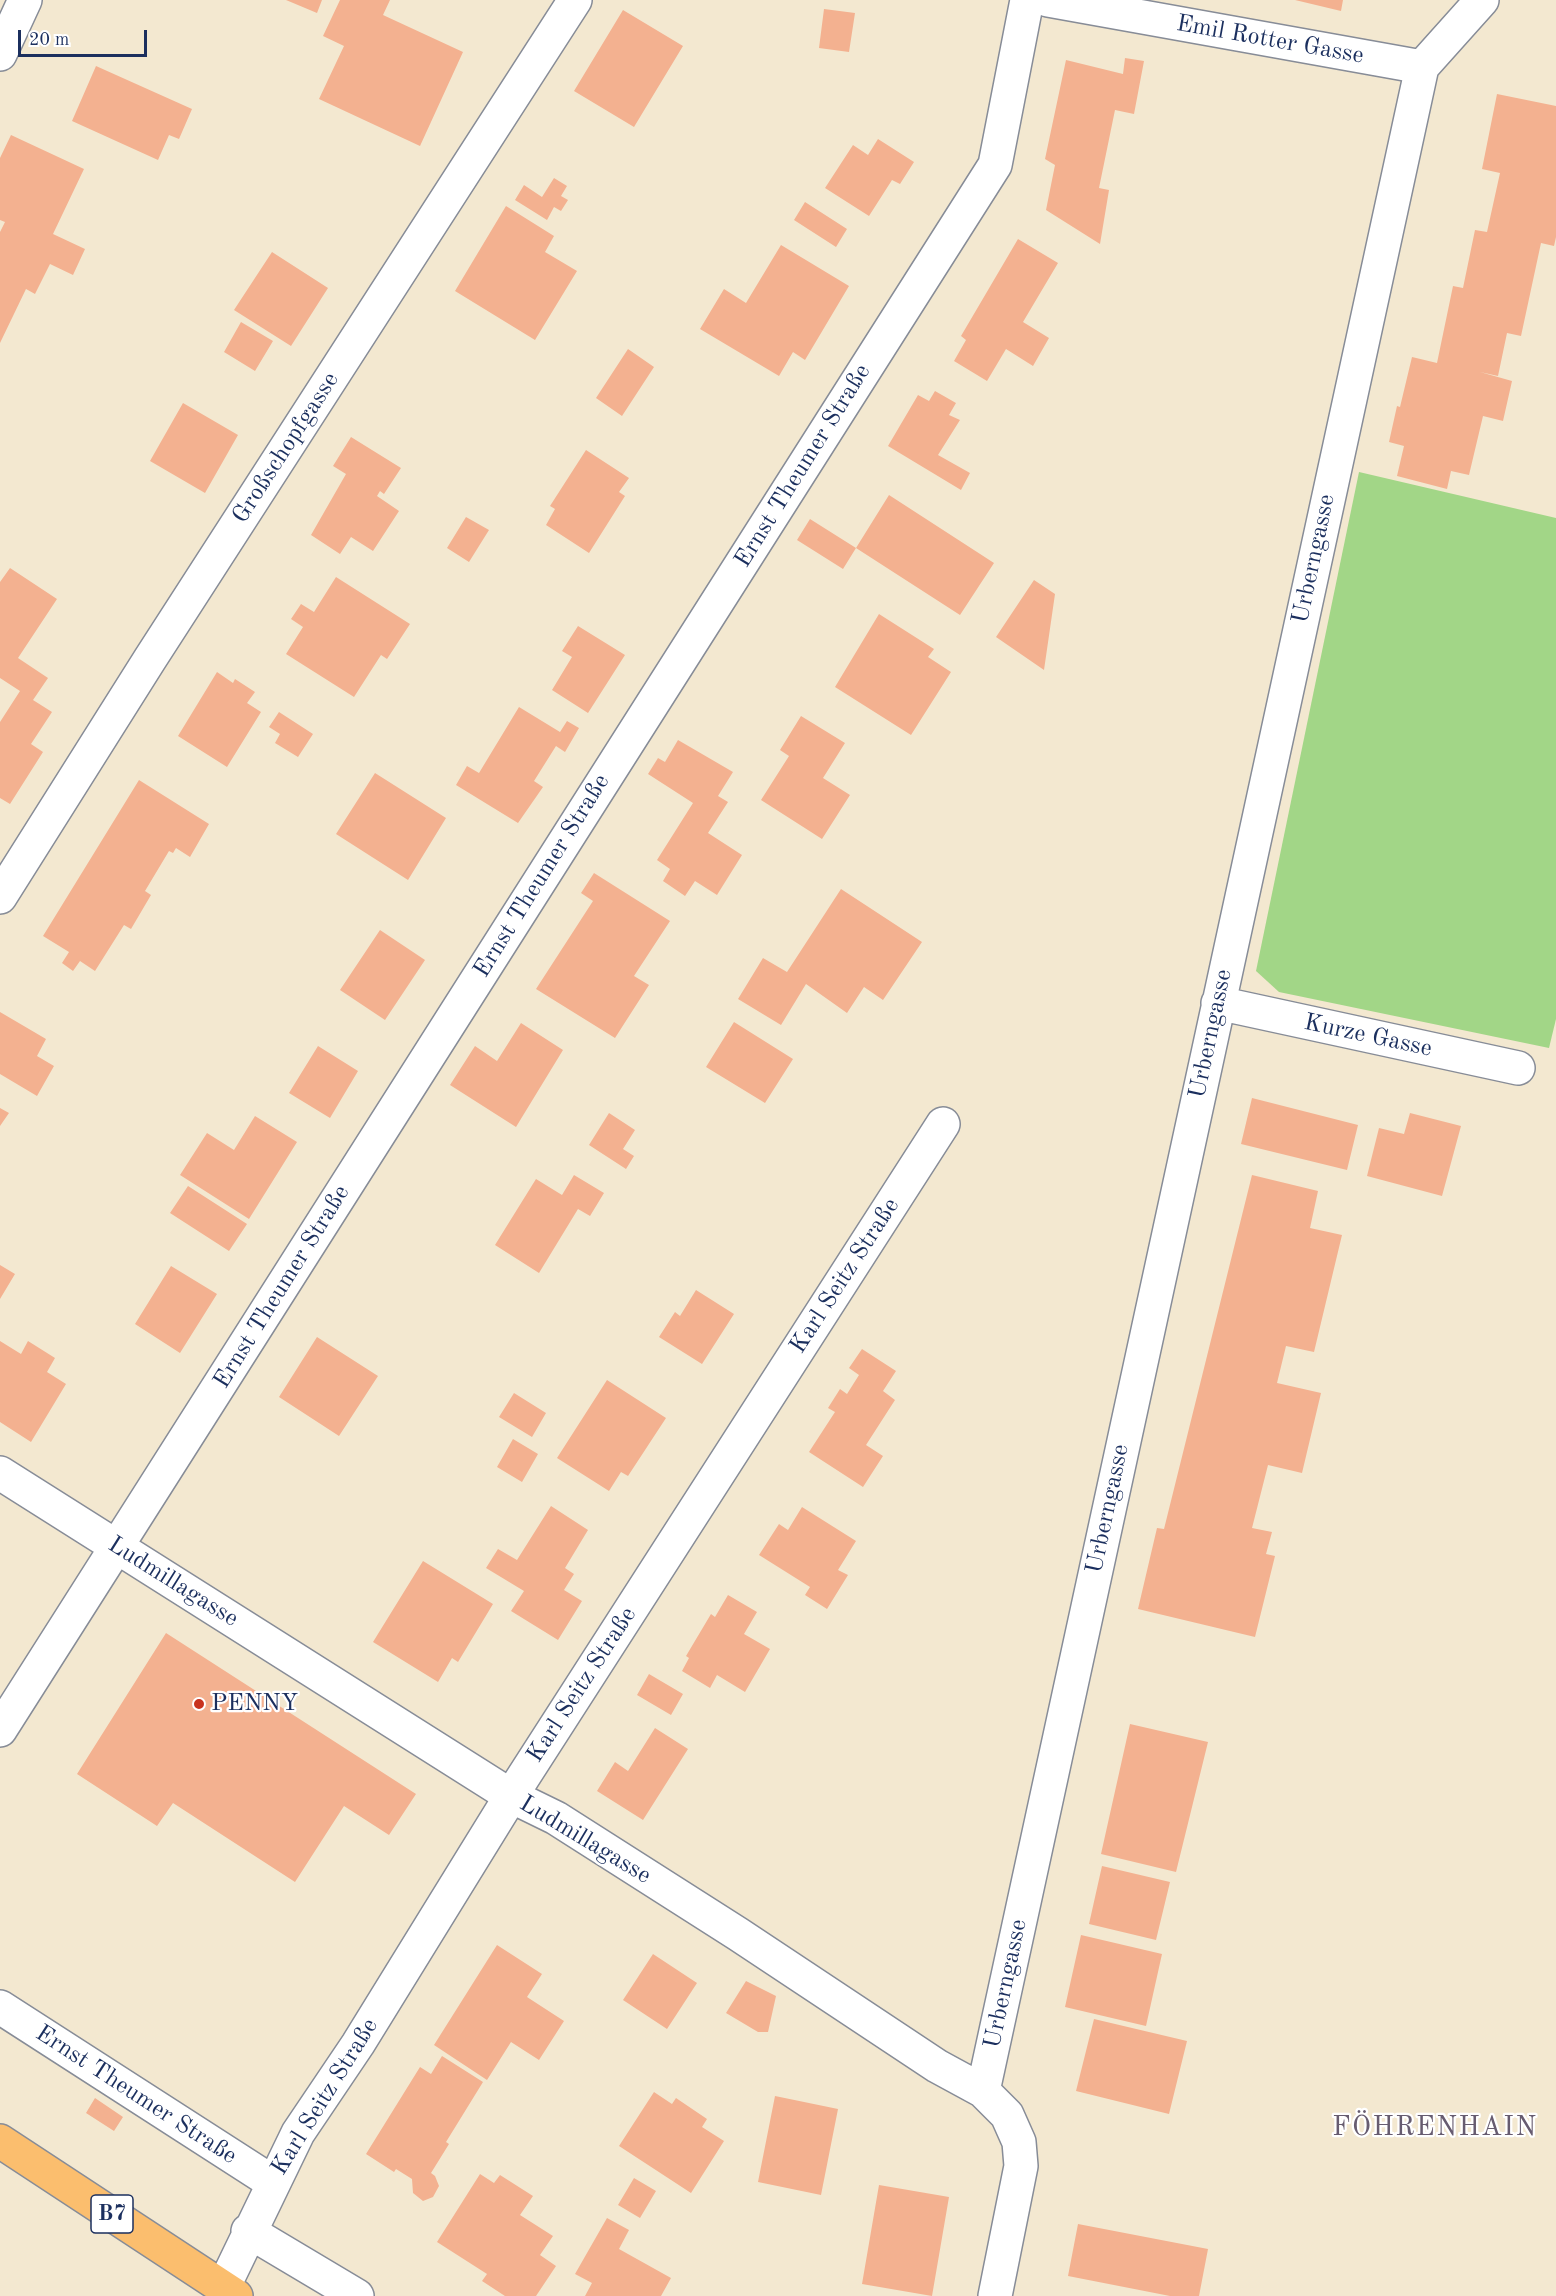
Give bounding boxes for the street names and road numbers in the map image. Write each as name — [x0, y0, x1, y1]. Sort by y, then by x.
street label: Emil Rotter Gasse — [1174, 9, 1366, 71]
street label: Ernst Theumer Straße — [729, 359, 877, 573]
street label: Großschopfgasse — [226, 367, 346, 529]
street label: Urberngasse — [1286, 492, 1342, 626]
street label: Ernst Theumer Straße — [468, 769, 616, 983]
street label: Urberngasse — [1183, 967, 1239, 1101]
street label: Kurze Gasse — [1301, 1008, 1435, 1064]
street label: Ernst Theumer Straße — [208, 1180, 356, 1394]
street label: Karl Seitz Straße — [784, 1193, 906, 1359]
street label: Urberngasse — [1080, 1442, 1136, 1576]
street label: Ludmillagasse — [102, 1530, 244, 1634]
street label: Karl Seitz Straße — [521, 1602, 643, 1768]
street label: Ludmillagasse — [514, 1789, 656, 1891]
street label: Urberngasse — [978, 1917, 1034, 2051]
street label: Karl Seitz Straße — [265, 2013, 385, 2181]
street label: Ernst Theumer Straße — [30, 2019, 242, 2171]
road number: B7 — [91, 2195, 133, 2233]

